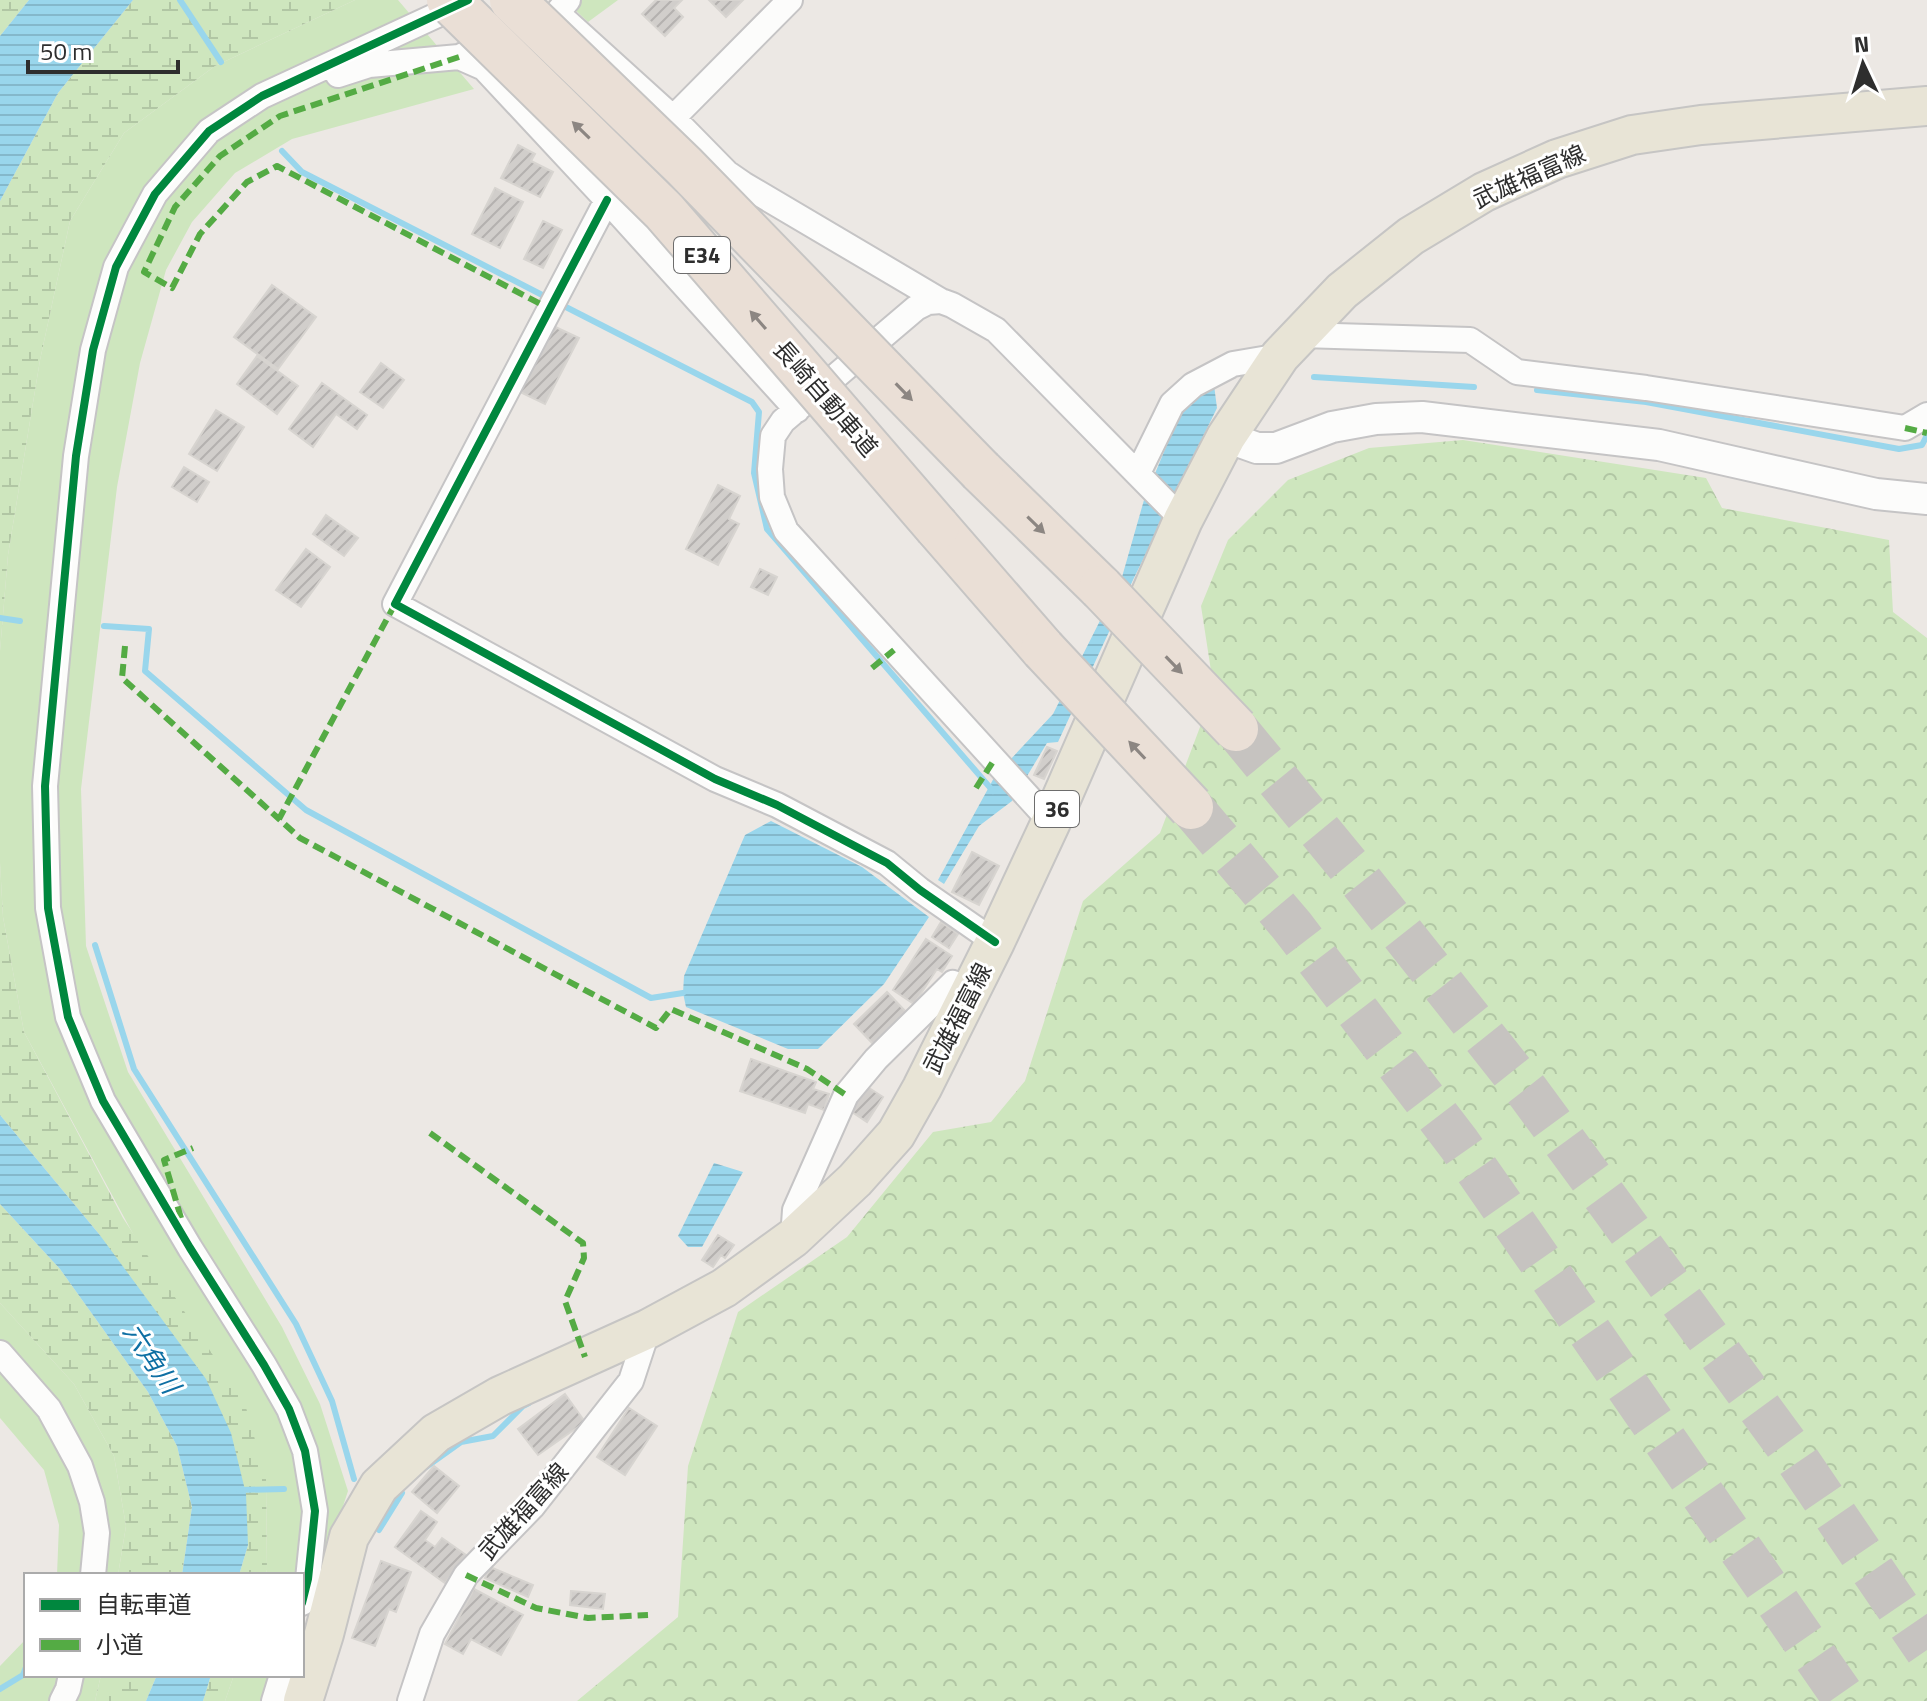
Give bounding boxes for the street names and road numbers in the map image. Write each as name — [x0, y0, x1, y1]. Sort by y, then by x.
street label: 武雄福富線 — [1467, 135, 1591, 217]
road number: E34 — [674, 237, 730, 273]
street label: 長崎自動車道 — [765, 332, 887, 464]
road number: 36 — [1035, 791, 1079, 827]
street label: 武雄福富線 — [914, 956, 1000, 1080]
street label: 武雄福富線 — [469, 1454, 577, 1568]

